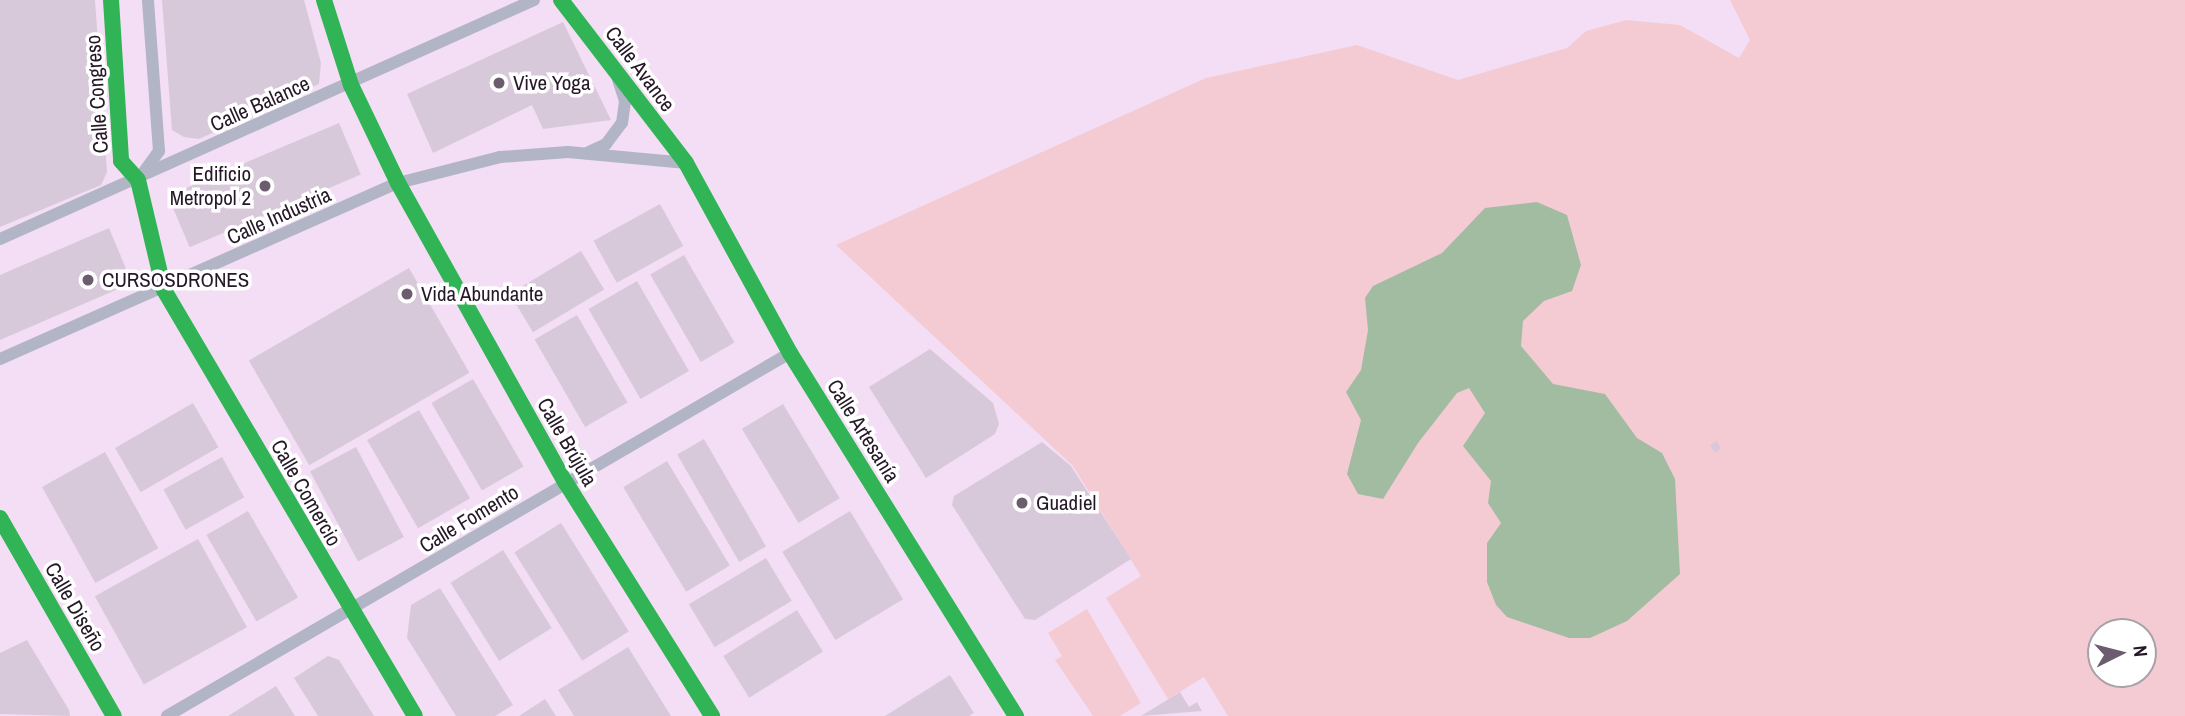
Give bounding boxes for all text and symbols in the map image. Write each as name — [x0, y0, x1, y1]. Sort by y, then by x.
street label: Calle Avance — [599, 21, 681, 117]
street label: Calle Congreso — [80, 34, 114, 154]
place label: Vive Yoga — [513, 70, 591, 96]
street label: Calle Balance — [206, 71, 314, 137]
marker: Vive Yoga — [491, 75, 507, 91]
place label: Edificio Metropol 2 — [170, 161, 251, 211]
marker: Edificio Metropol 2 — [257, 178, 273, 194]
street label: Calle Industria — [223, 182, 335, 250]
place label: CURSOSDRONES — [102, 267, 249, 293]
marker: CURSOSDRONES — [80, 272, 96, 288]
place label: Vida Abundante — [421, 281, 544, 307]
marker: Vida Abundante — [399, 286, 415, 302]
street label: Calle Artesanía — [821, 374, 905, 488]
street label: Calle Brújula — [532, 393, 602, 491]
street label: Calle Comercio — [265, 435, 347, 551]
street label: Calle Fomento — [415, 480, 523, 558]
place label: Guadiel — [1036, 490, 1096, 516]
marker: Guadiel — [1014, 495, 1030, 511]
street label: Calle Diseño — [39, 558, 111, 656]
north arrow — [2087, 618, 2157, 688]
text: N — [2127, 644, 2154, 658]

